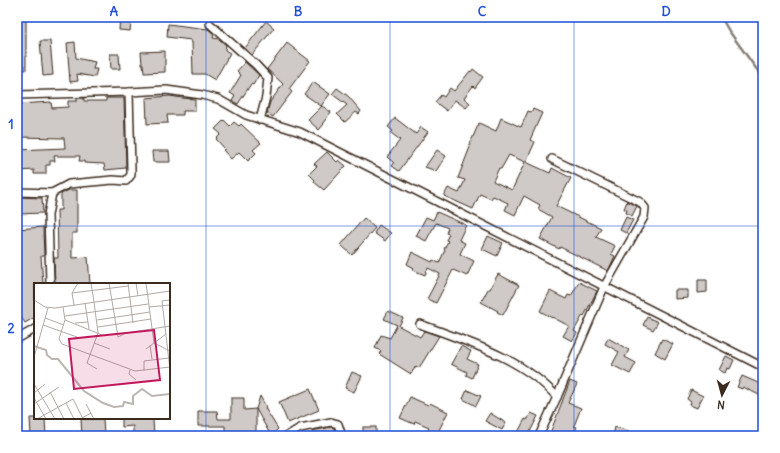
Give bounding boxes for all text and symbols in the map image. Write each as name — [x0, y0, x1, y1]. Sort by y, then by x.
text: A — [110, 3, 119, 20]
text: B — [294, 3, 303, 20]
text: C — [478, 3, 487, 20]
text: D — [661, 3, 671, 20]
text: 1 — [8, 116, 14, 133]
inset map — [34, 283, 170, 419]
text: 2 — [7, 320, 15, 337]
north arrow — [702, 375, 742, 415]
text: N — [716, 398, 725, 412]

